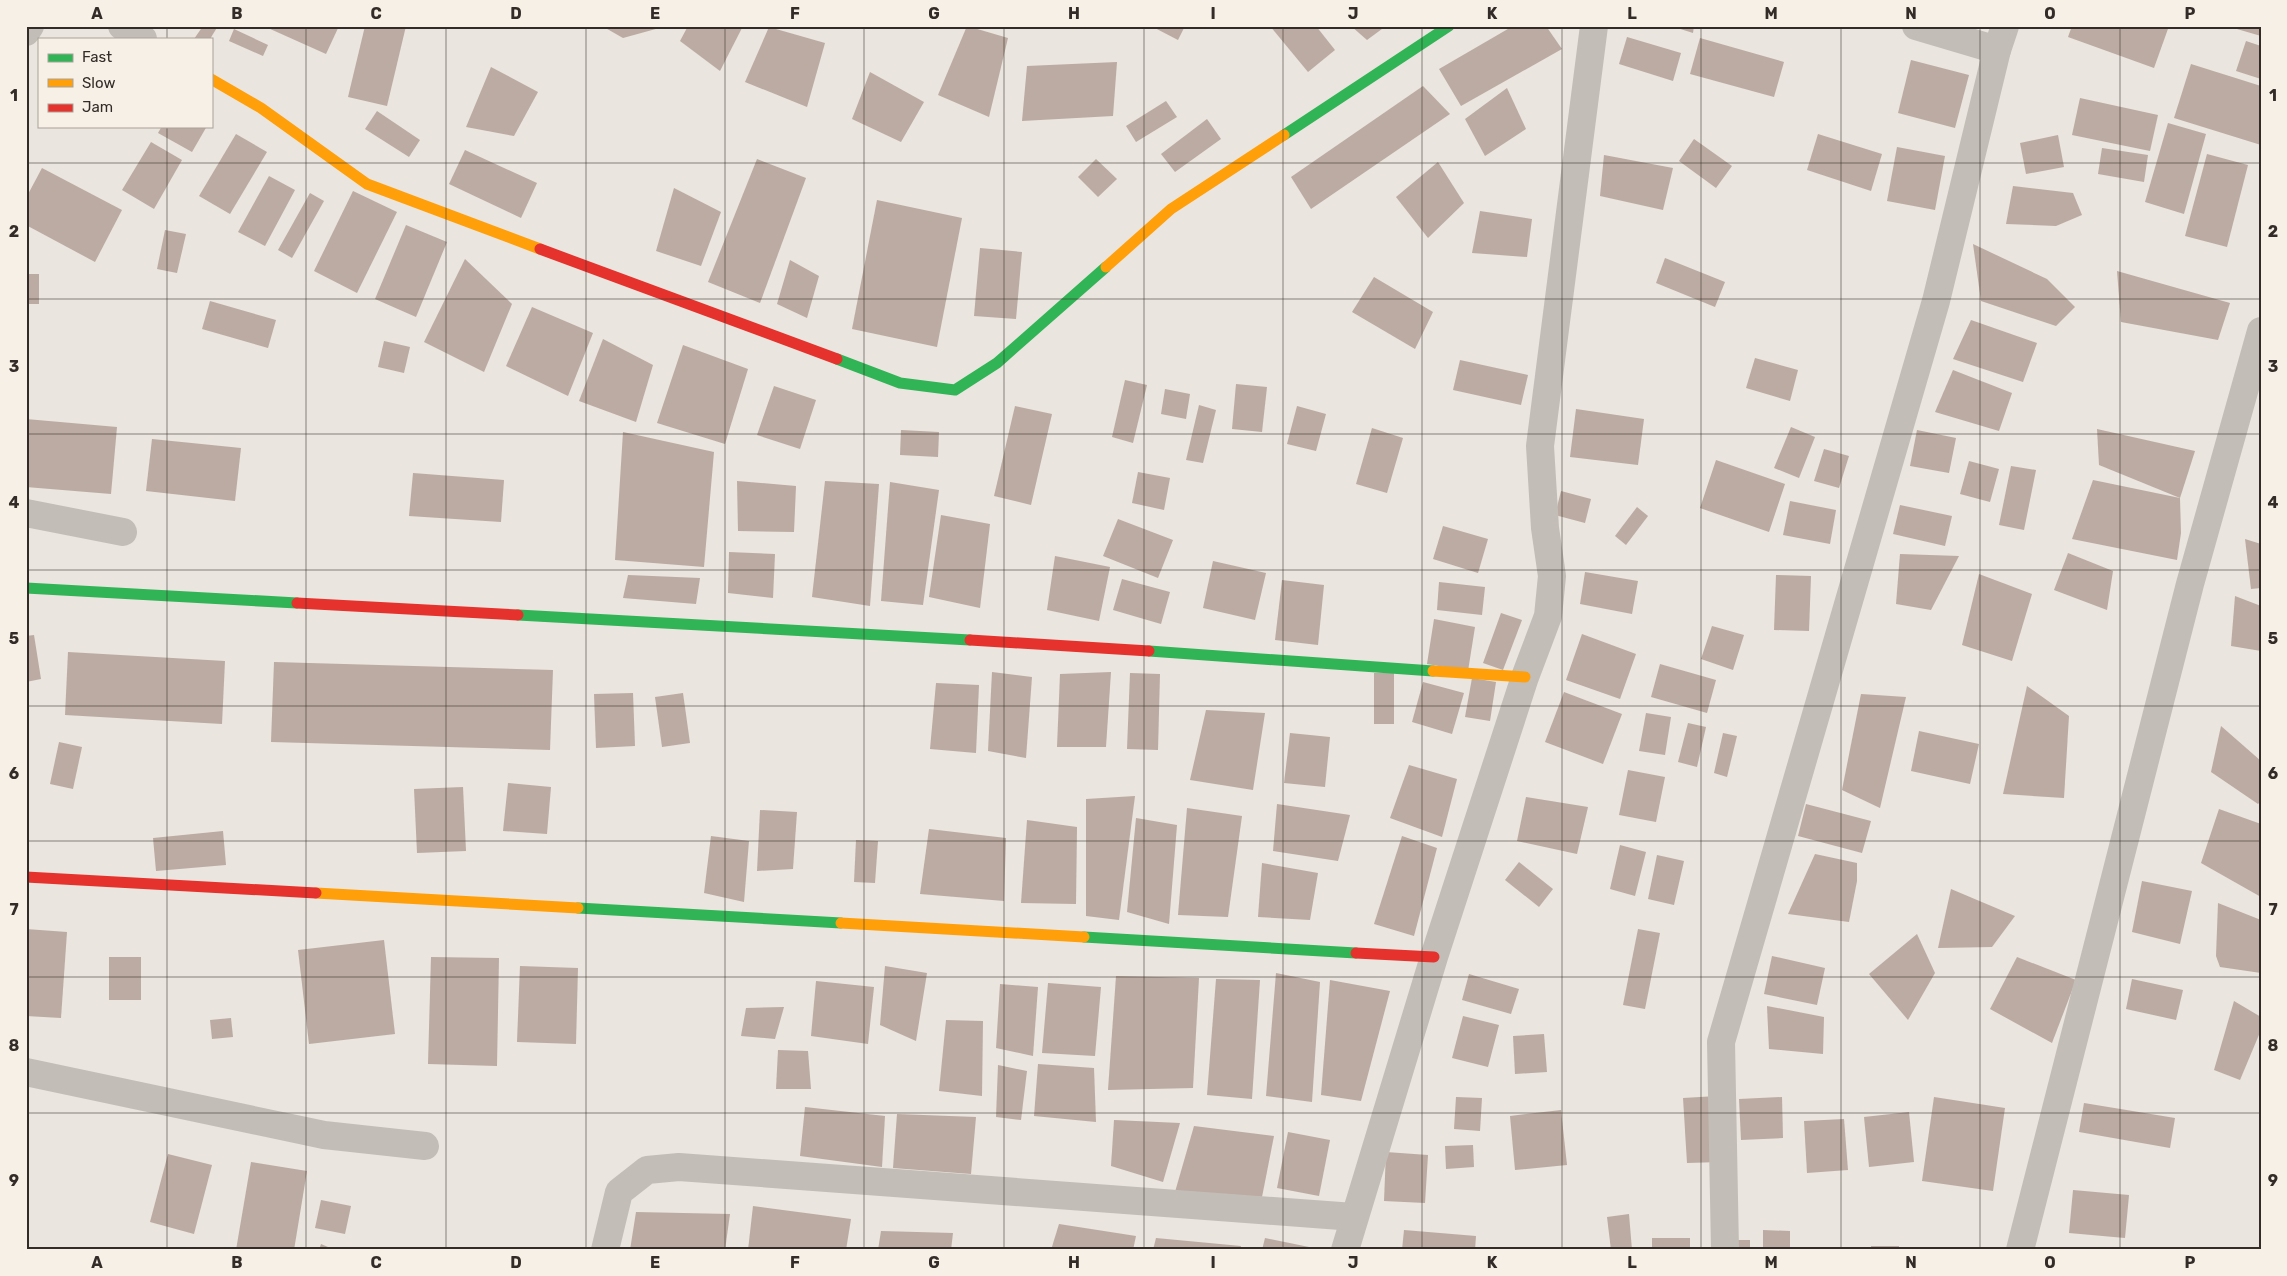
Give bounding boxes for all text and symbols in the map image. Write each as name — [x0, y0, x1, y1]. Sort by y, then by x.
text: A — [91, 4, 103, 23]
text: B — [231, 4, 243, 23]
text: C — [370, 4, 382, 23]
text: D — [510, 4, 522, 23]
text: E — [650, 4, 660, 23]
text: F — [790, 4, 800, 23]
text: G — [928, 4, 940, 23]
text: H — [1068, 4, 1080, 23]
text: I — [1210, 4, 1216, 23]
text: J — [1348, 4, 1358, 23]
text: K — [1487, 4, 1498, 23]
text: L — [1627, 4, 1637, 23]
text: M — [1764, 4, 1778, 23]
text: N — [1905, 4, 1917, 23]
text: O — [2044, 4, 2056, 23]
text: P — [2185, 4, 2196, 23]
legend — [38, 38, 212, 128]
text: Fast — [82, 48, 112, 66]
text: Slow — [82, 74, 115, 92]
text: 1 — [10, 86, 18, 105]
text: 1 — [2269, 86, 2277, 105]
text: Jam — [82, 98, 113, 116]
text: 2 — [9, 222, 19, 241]
text: 2 — [2268, 222, 2278, 241]
text: 3 — [9, 357, 19, 376]
text: 3 — [2268, 357, 2278, 376]
text: 4 — [9, 493, 20, 512]
text: 4 — [2268, 493, 2279, 512]
text: 5 — [9, 629, 19, 648]
text: 5 — [2268, 629, 2278, 648]
text: 6 — [9, 764, 19, 783]
text: 6 — [2268, 764, 2278, 783]
text: 7 — [9, 900, 19, 919]
text: 7 — [2268, 900, 2278, 919]
text: 8 — [9, 1036, 20, 1055]
text: 8 — [2268, 1036, 2279, 1055]
text: 9 — [9, 1171, 19, 1190]
text: 9 — [2268, 1171, 2278, 1190]
text: A — [91, 1253, 103, 1272]
text: B — [231, 1253, 243, 1272]
text: C — [370, 1253, 382, 1272]
text: D — [510, 1253, 522, 1272]
text: E — [650, 1253, 660, 1272]
text: F — [790, 1253, 800, 1272]
text: G — [928, 1253, 940, 1272]
text: H — [1068, 1253, 1080, 1272]
text: I — [1210, 1253, 1216, 1272]
text: J — [1348, 1253, 1358, 1272]
text: K — [1487, 1253, 1498, 1272]
text: L — [1627, 1253, 1637, 1272]
text: M — [1764, 1253, 1778, 1272]
text: N — [1905, 1253, 1917, 1272]
text: O — [2044, 1253, 2056, 1272]
text: P — [2185, 1253, 2196, 1272]

